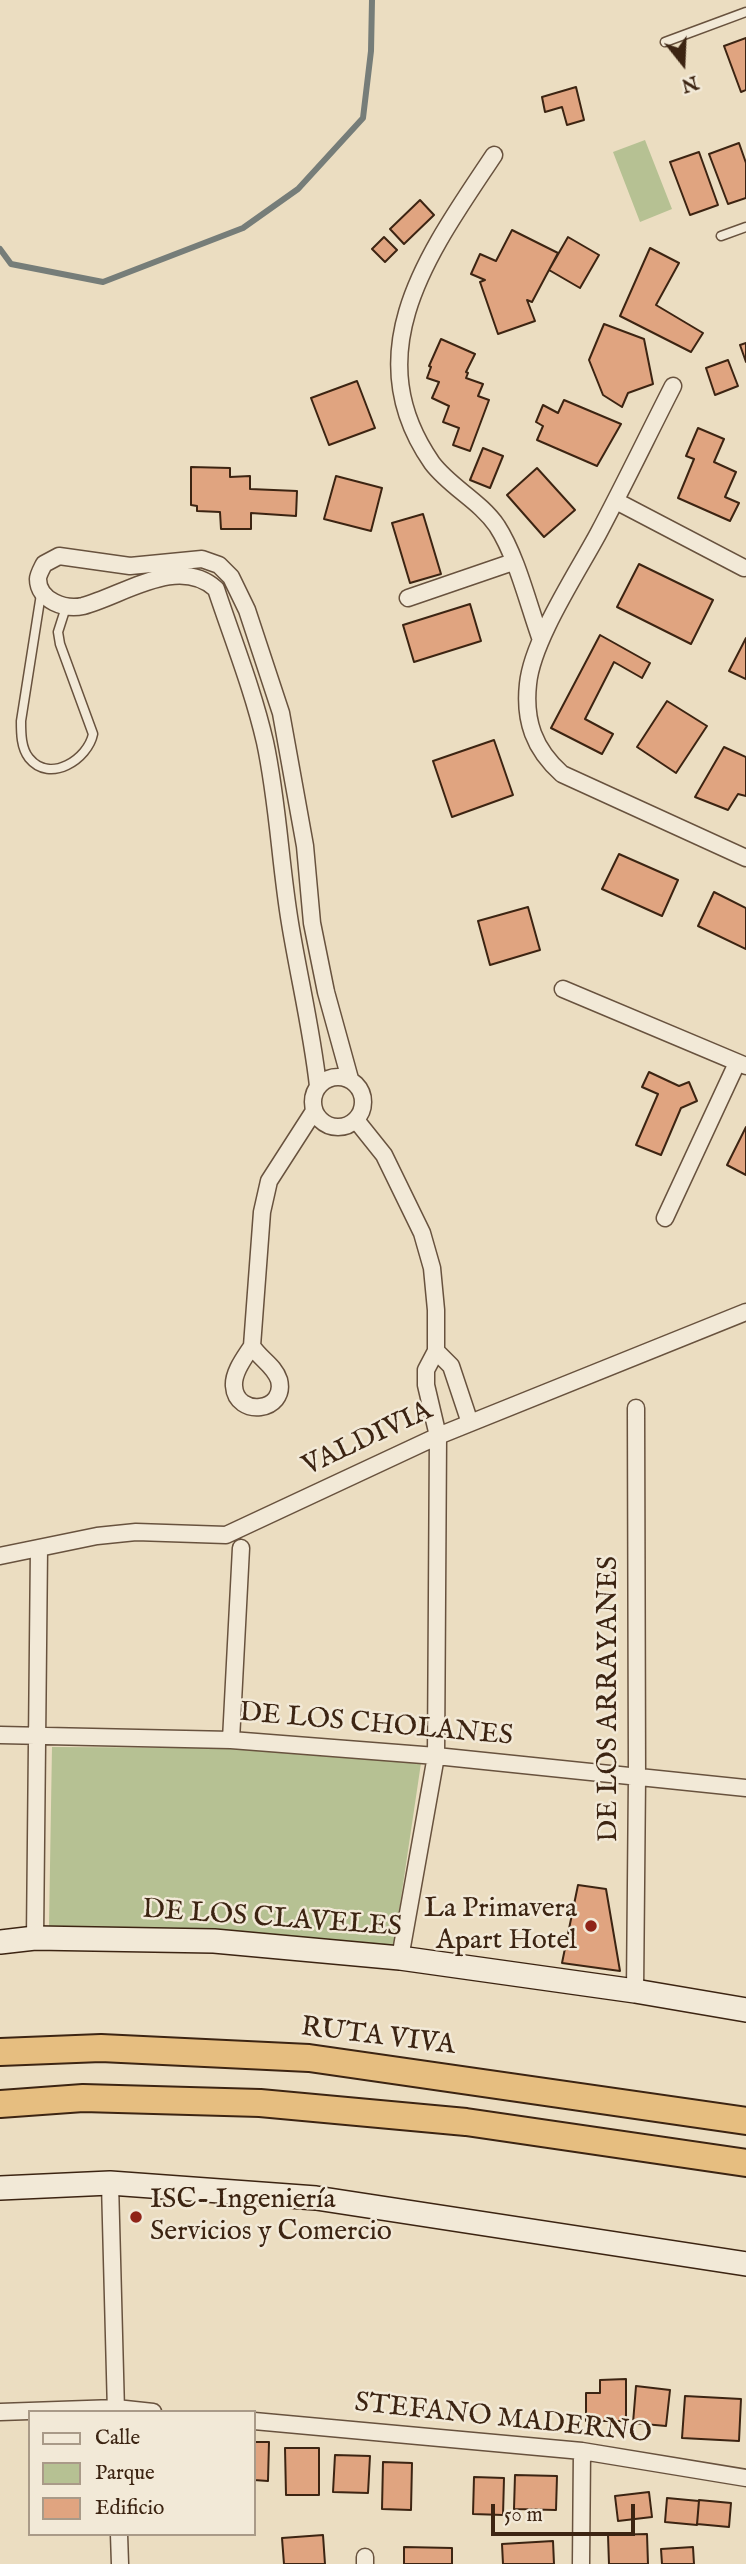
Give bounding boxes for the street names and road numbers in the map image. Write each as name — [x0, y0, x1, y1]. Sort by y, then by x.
street label: VALDIVIA — [298, 1395, 438, 1485]
street label: DE LOS ARRAYANES — [593, 1556, 627, 1842]
street label: DE LOS CHOLANES — [238, 1697, 514, 1755]
street label: DE LOS CLAVELES — [141, 1894, 403, 1946]
street label: RUTA VIVA — [299, 2012, 457, 2064]
street label: STEFANO MADERNO — [353, 2388, 653, 2452]

